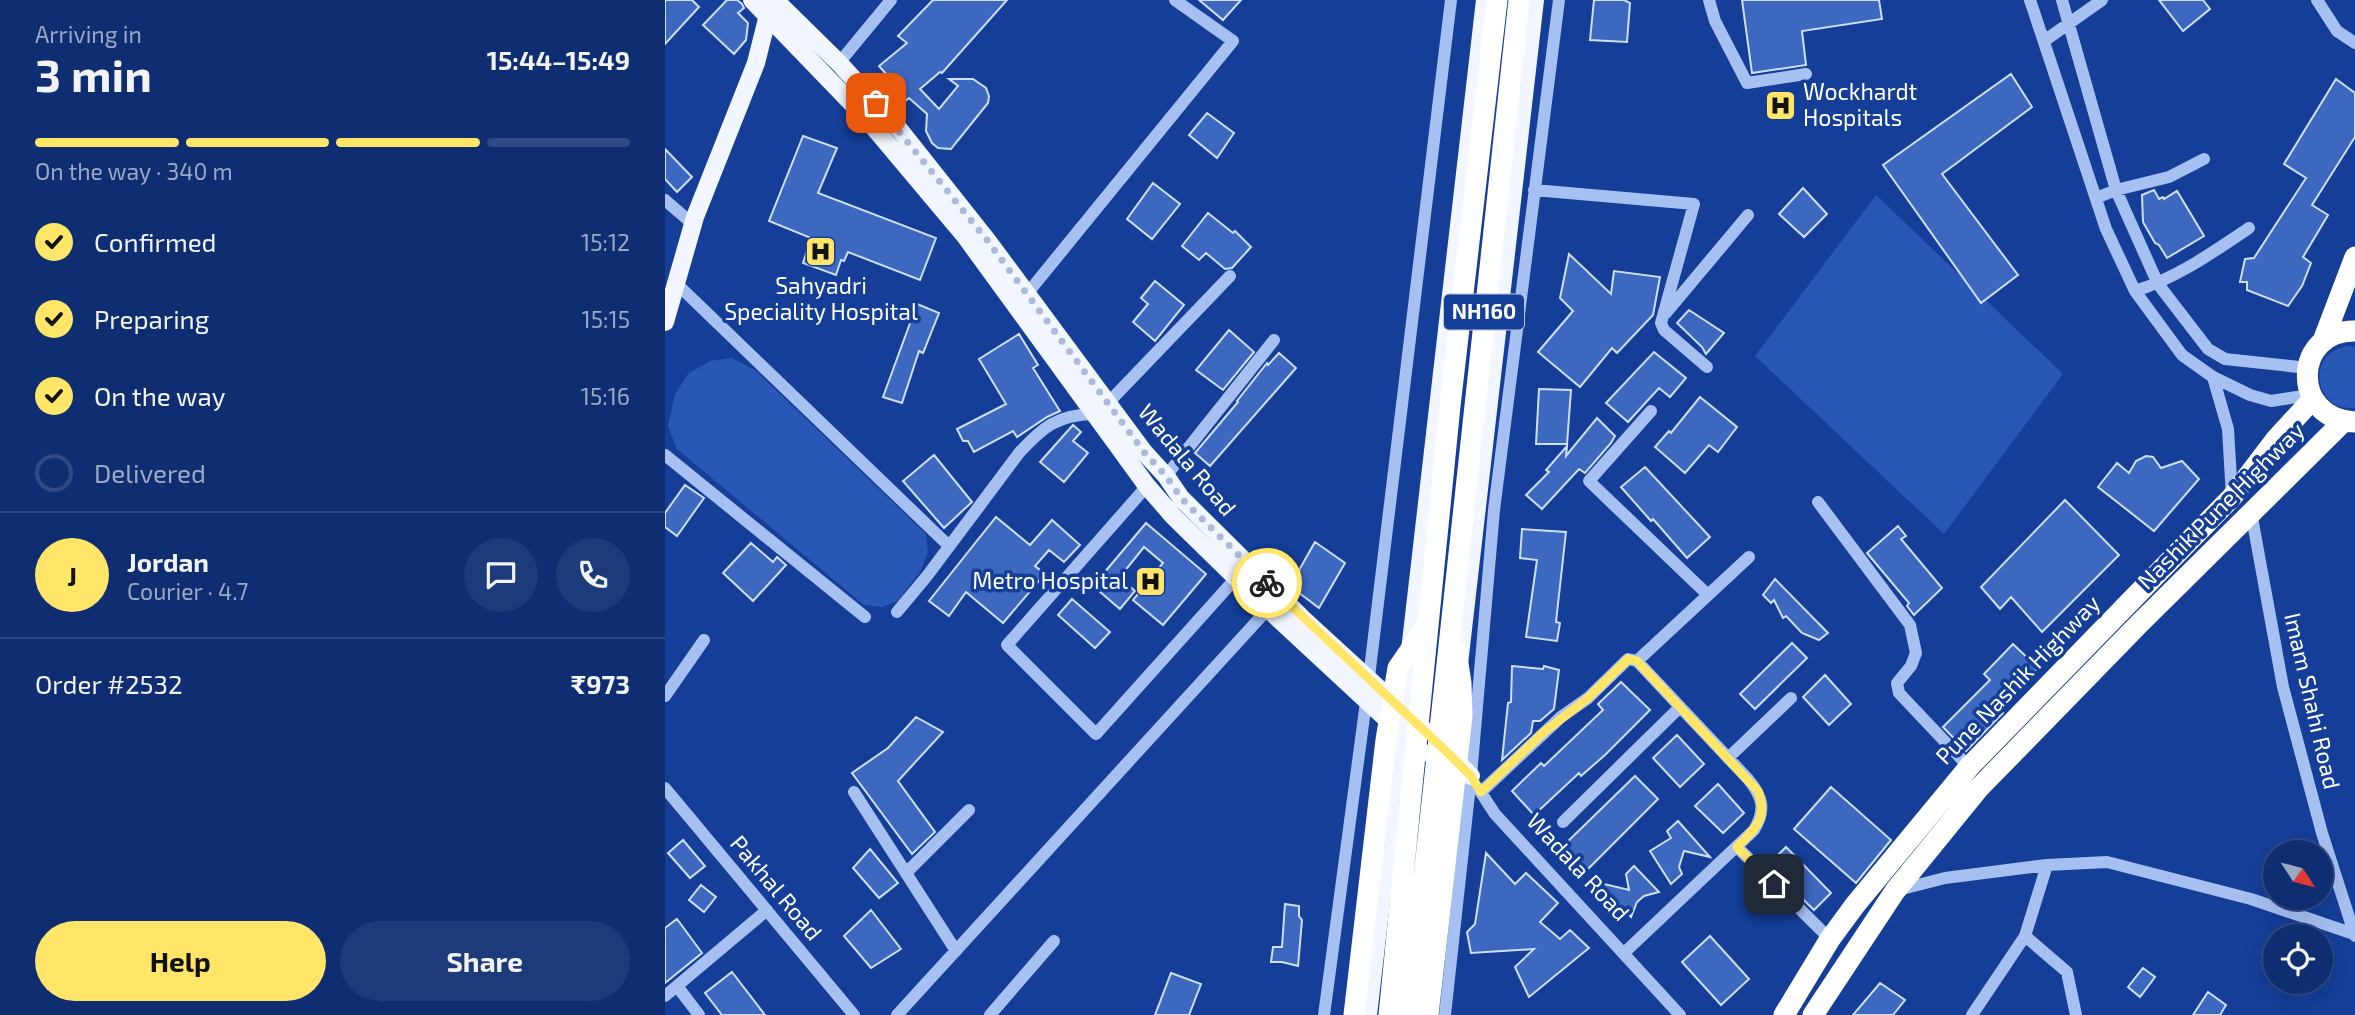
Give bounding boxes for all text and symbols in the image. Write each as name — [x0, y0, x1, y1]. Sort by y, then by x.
text: Arriving in — [35, 20, 142, 48]
text: 15:44–15:49 — [487, 44, 630, 75]
text: 3 min — [35, 46, 152, 101]
pin — [846, 73, 906, 133]
place label: Wockhardt Hospitals — [1803, 77, 1918, 131]
icon: bag — [857, 84, 895, 122]
hospital icon: Wockhardt Hospitals — [1763, 88, 1797, 122]
text: On the way · 340 m — [35, 157, 233, 185]
icon: check — [35, 223, 73, 261]
text: Confirmed — [94, 226, 217, 257]
text: 15:12 — [581, 228, 630, 256]
hospital icon: Sahyadri Speciality Hospital — [804, 235, 838, 269]
place label: Sahyadri Speciality Hospital — [724, 271, 918, 325]
road number: NH160 — [1444, 294, 1524, 330]
icon: check — [35, 300, 73, 338]
text: Preparing — [94, 303, 209, 334]
text: 15:15 — [582, 305, 630, 333]
icon: check — [35, 377, 73, 415]
text: On the way — [94, 380, 225, 411]
text: 15:16 — [581, 382, 630, 410]
street label: Wadala Road — [1133, 398, 1243, 521]
street label: Nashik Pune Highway — [2131, 416, 2310, 595]
text: Delivered — [94, 457, 206, 488]
button: chat — [464, 538, 538, 612]
button: phone — [556, 538, 630, 612]
text: Jordan — [127, 546, 209, 577]
courier — [1232, 548, 1302, 618]
text: J — [67, 560, 77, 591]
hospital icon: Metro Hospital — [1134, 564, 1168, 598]
icon: bike — [1248, 564, 1286, 602]
place label: Metro Hospital — [972, 566, 1128, 594]
text: Courier · 4.7 — [127, 577, 248, 605]
street label: Pune Nashik Highway — [1929, 589, 2105, 770]
street label: Imam Shahi Road — [2279, 610, 2347, 792]
text: Order #2532 — [35, 668, 183, 699]
text: ₹973 — [571, 668, 630, 699]
street label: Wadala Road — [1522, 806, 1636, 926]
street label: Pakhal Road — [725, 829, 829, 945]
north arrow — [2263, 840, 2333, 910]
map controls — [2263, 840, 2333, 994]
pin — [1744, 854, 1804, 914]
icon: home — [1755, 865, 1793, 903]
button: Help — [35, 921, 326, 1001]
button: Share — [340, 921, 630, 1001]
button: locate — [2263, 924, 2333, 994]

